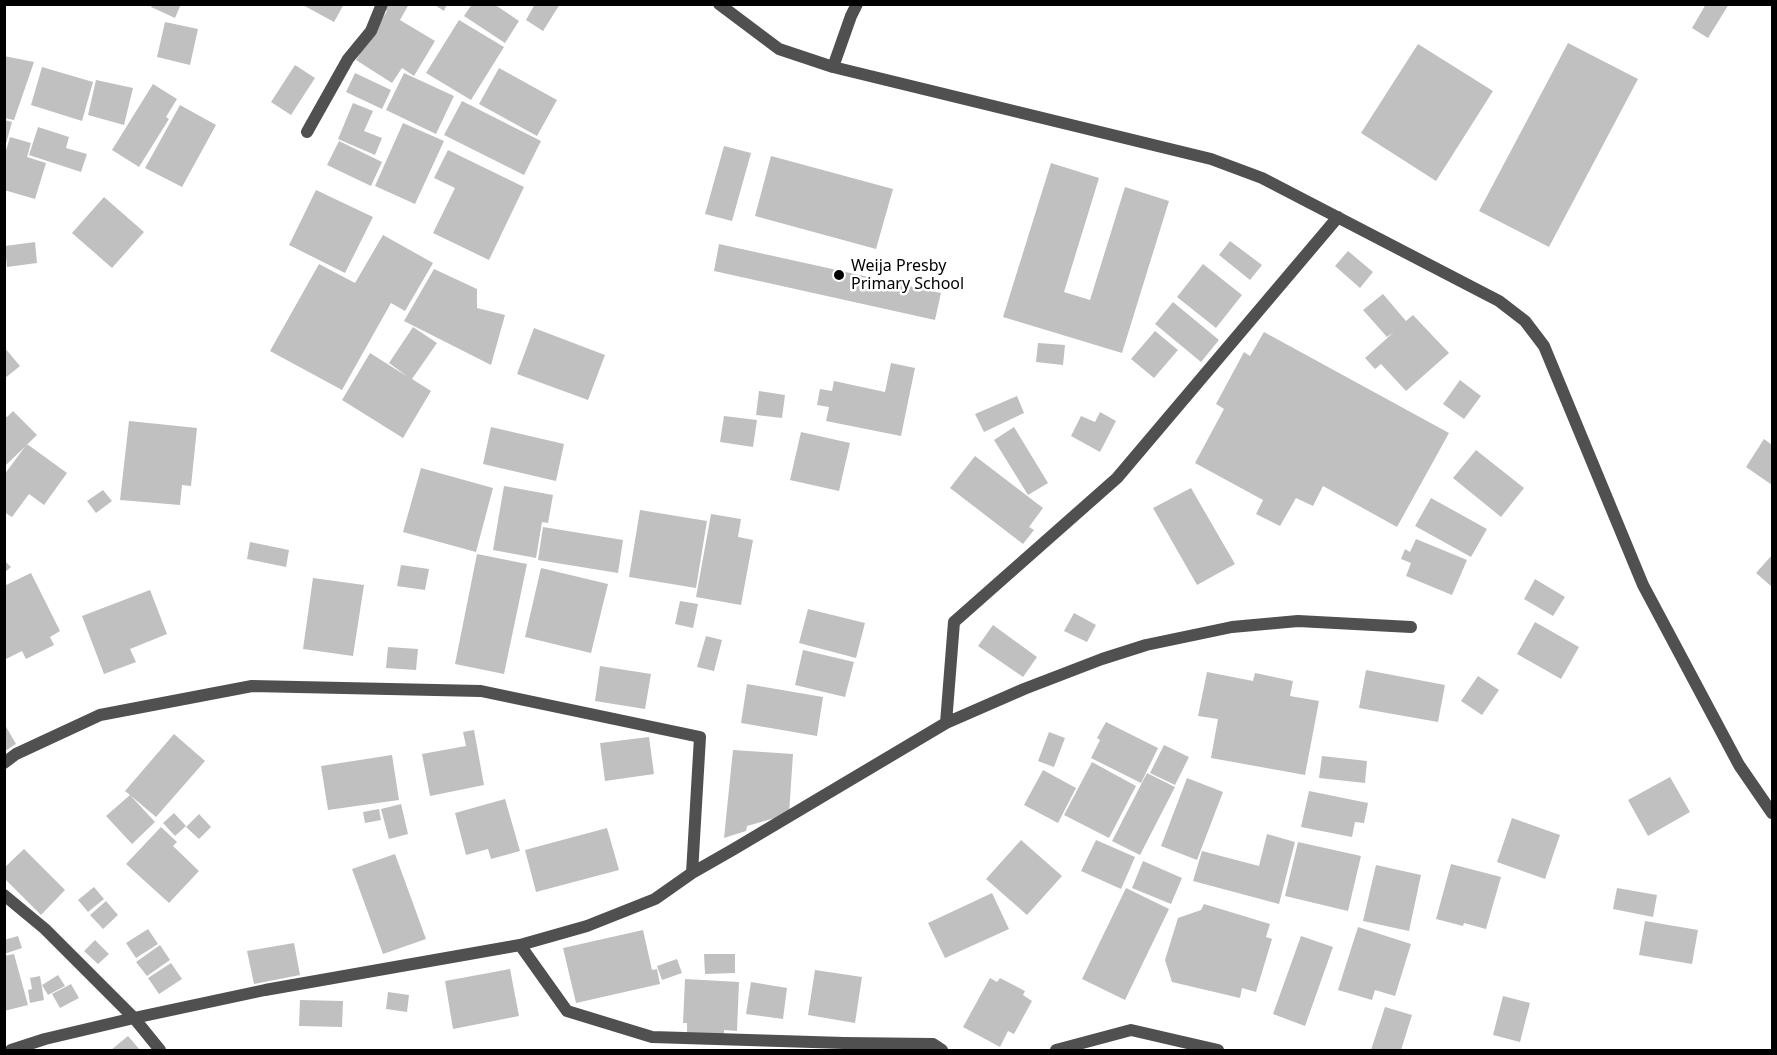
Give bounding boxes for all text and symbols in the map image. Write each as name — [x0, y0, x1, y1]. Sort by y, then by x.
place label: Weija Presby Primary School — [851, 256, 964, 294]
marker: Weija Presby Primary School — [832, 268, 846, 282]

